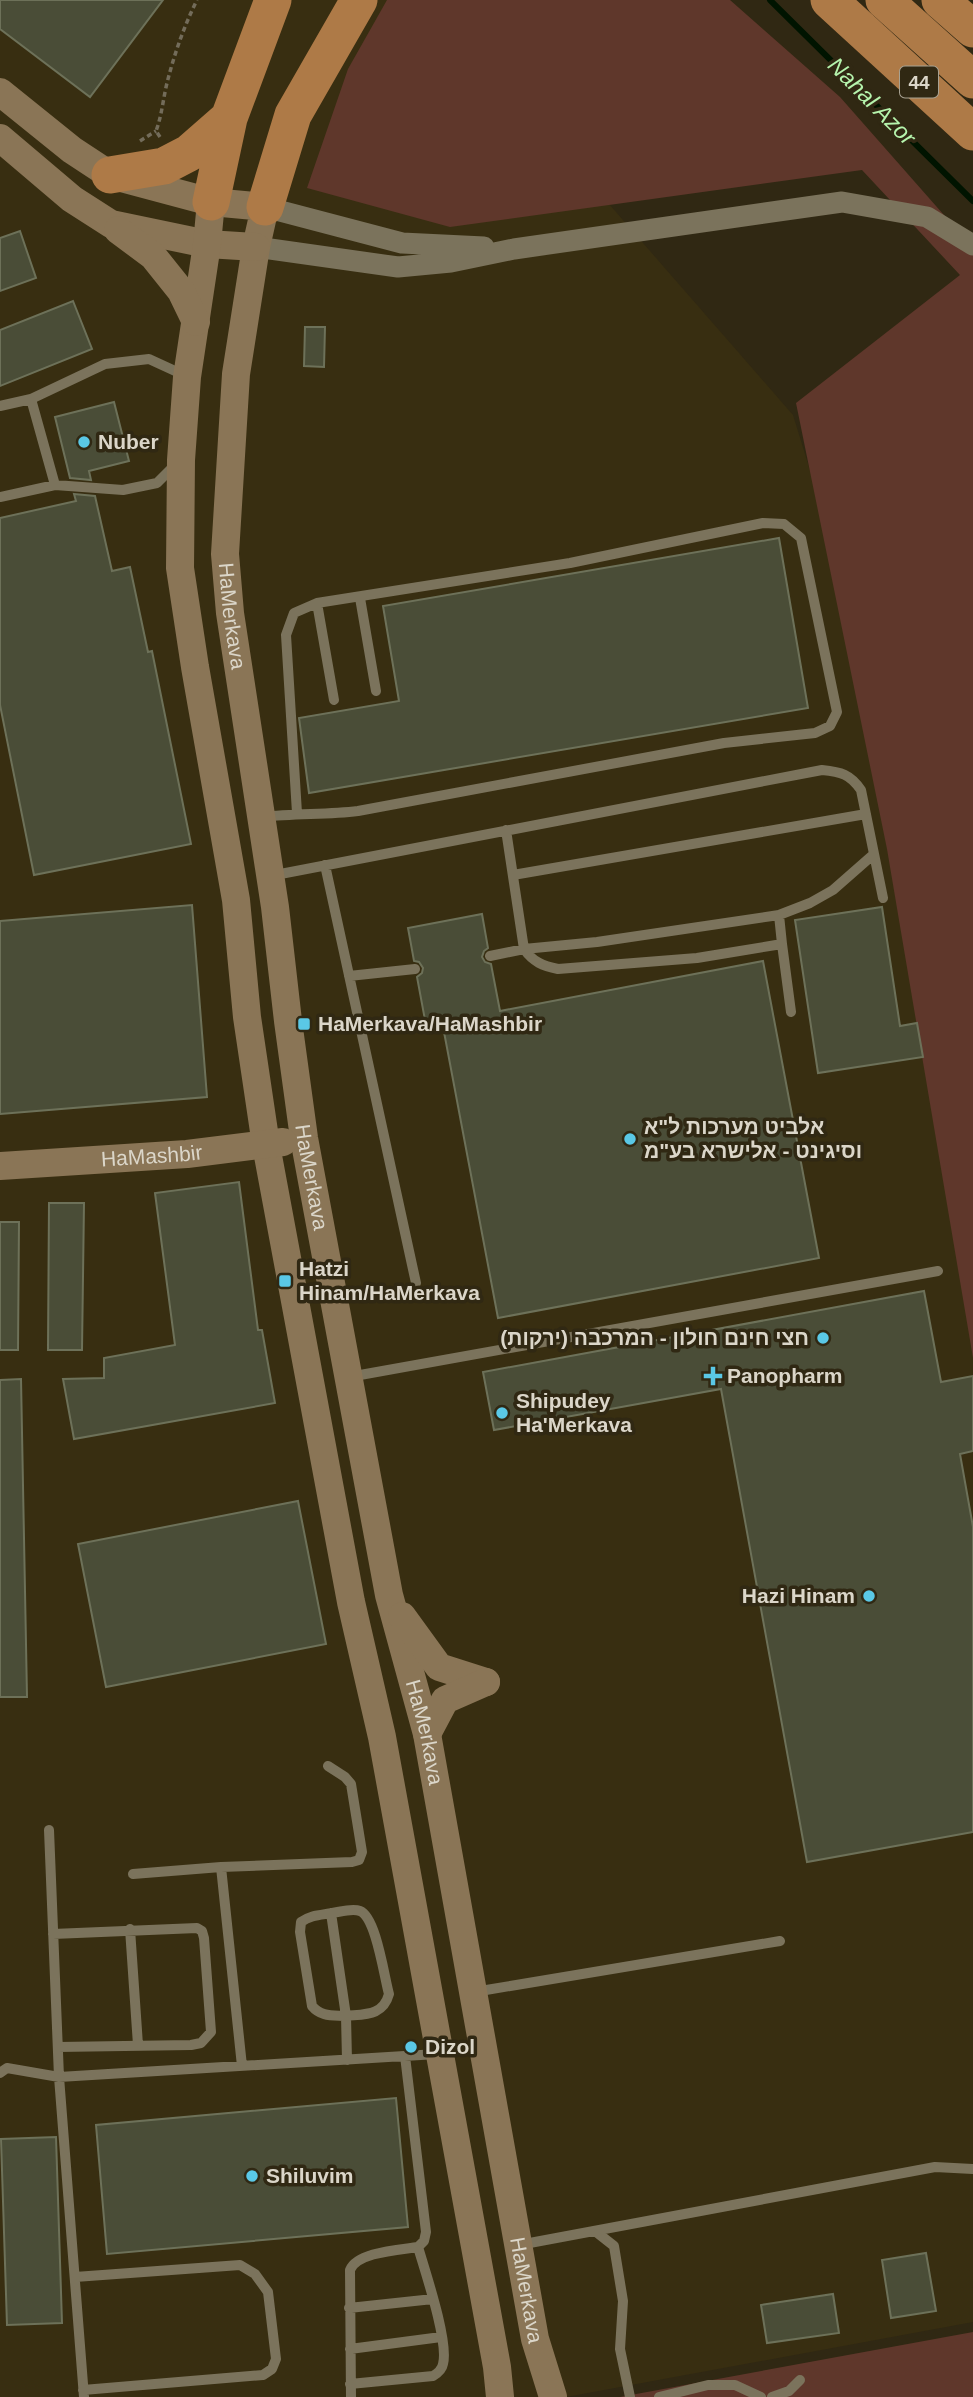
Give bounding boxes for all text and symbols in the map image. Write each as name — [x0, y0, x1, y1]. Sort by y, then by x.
water label: Nahal Azor — [823, 52, 922, 151]
road number: 44 — [900, 66, 938, 97]
place label: Nuber — [98, 430, 159, 453]
marker: Nuber — [76, 434, 92, 450]
street label: HaMerkava — [215, 562, 251, 671]
place label: HaMerkava/HaMashbir — [318, 1012, 542, 1035]
marker: HaMerkava/HaMashbir — [296, 1016, 312, 1032]
place label: אלביט מערכות ל"א וסיגינט - אלישרא בע"מ — [644, 1115, 862, 1162]
street label: HaMerkava — [291, 1123, 333, 1232]
marker: אלביט מערכות ל"א וסיגינט - אלישרא בע"מ — [622, 1131, 638, 1147]
street label: HaMashbir — [100, 1140, 204, 1170]
place label: Hatzi Hinam/HaMerkava — [299, 1257, 480, 1304]
marker: Hatzi Hinam/HaMerkava — [277, 1273, 293, 1289]
place label: חצי חינם חולון - המרכבה (ירקות) — [500, 1326, 809, 1349]
marker: חצי חינם חולון - המרכבה (ירקות) — [815, 1330, 831, 1346]
place label: Panopharm — [727, 1364, 843, 1387]
marker: Panopharm — [705, 1368, 721, 1384]
place label: Shipudey Ha'Merkava — [516, 1389, 632, 1436]
marker: Shipudey Ha'Merkava — [494, 1405, 510, 1421]
place label: Hazi Hinam — [742, 1584, 855, 1607]
marker: Hazi Hinam — [861, 1588, 877, 1604]
street label: HaMerkava — [402, 1677, 448, 1787]
place label: Dizol — [425, 2035, 475, 2058]
marker: Dizol — [403, 2039, 419, 2055]
place label: Shiluvim — [266, 2164, 354, 2187]
marker: Shiluvim — [244, 2168, 260, 2184]
street label: HaMerkava — [506, 2235, 548, 2345]

